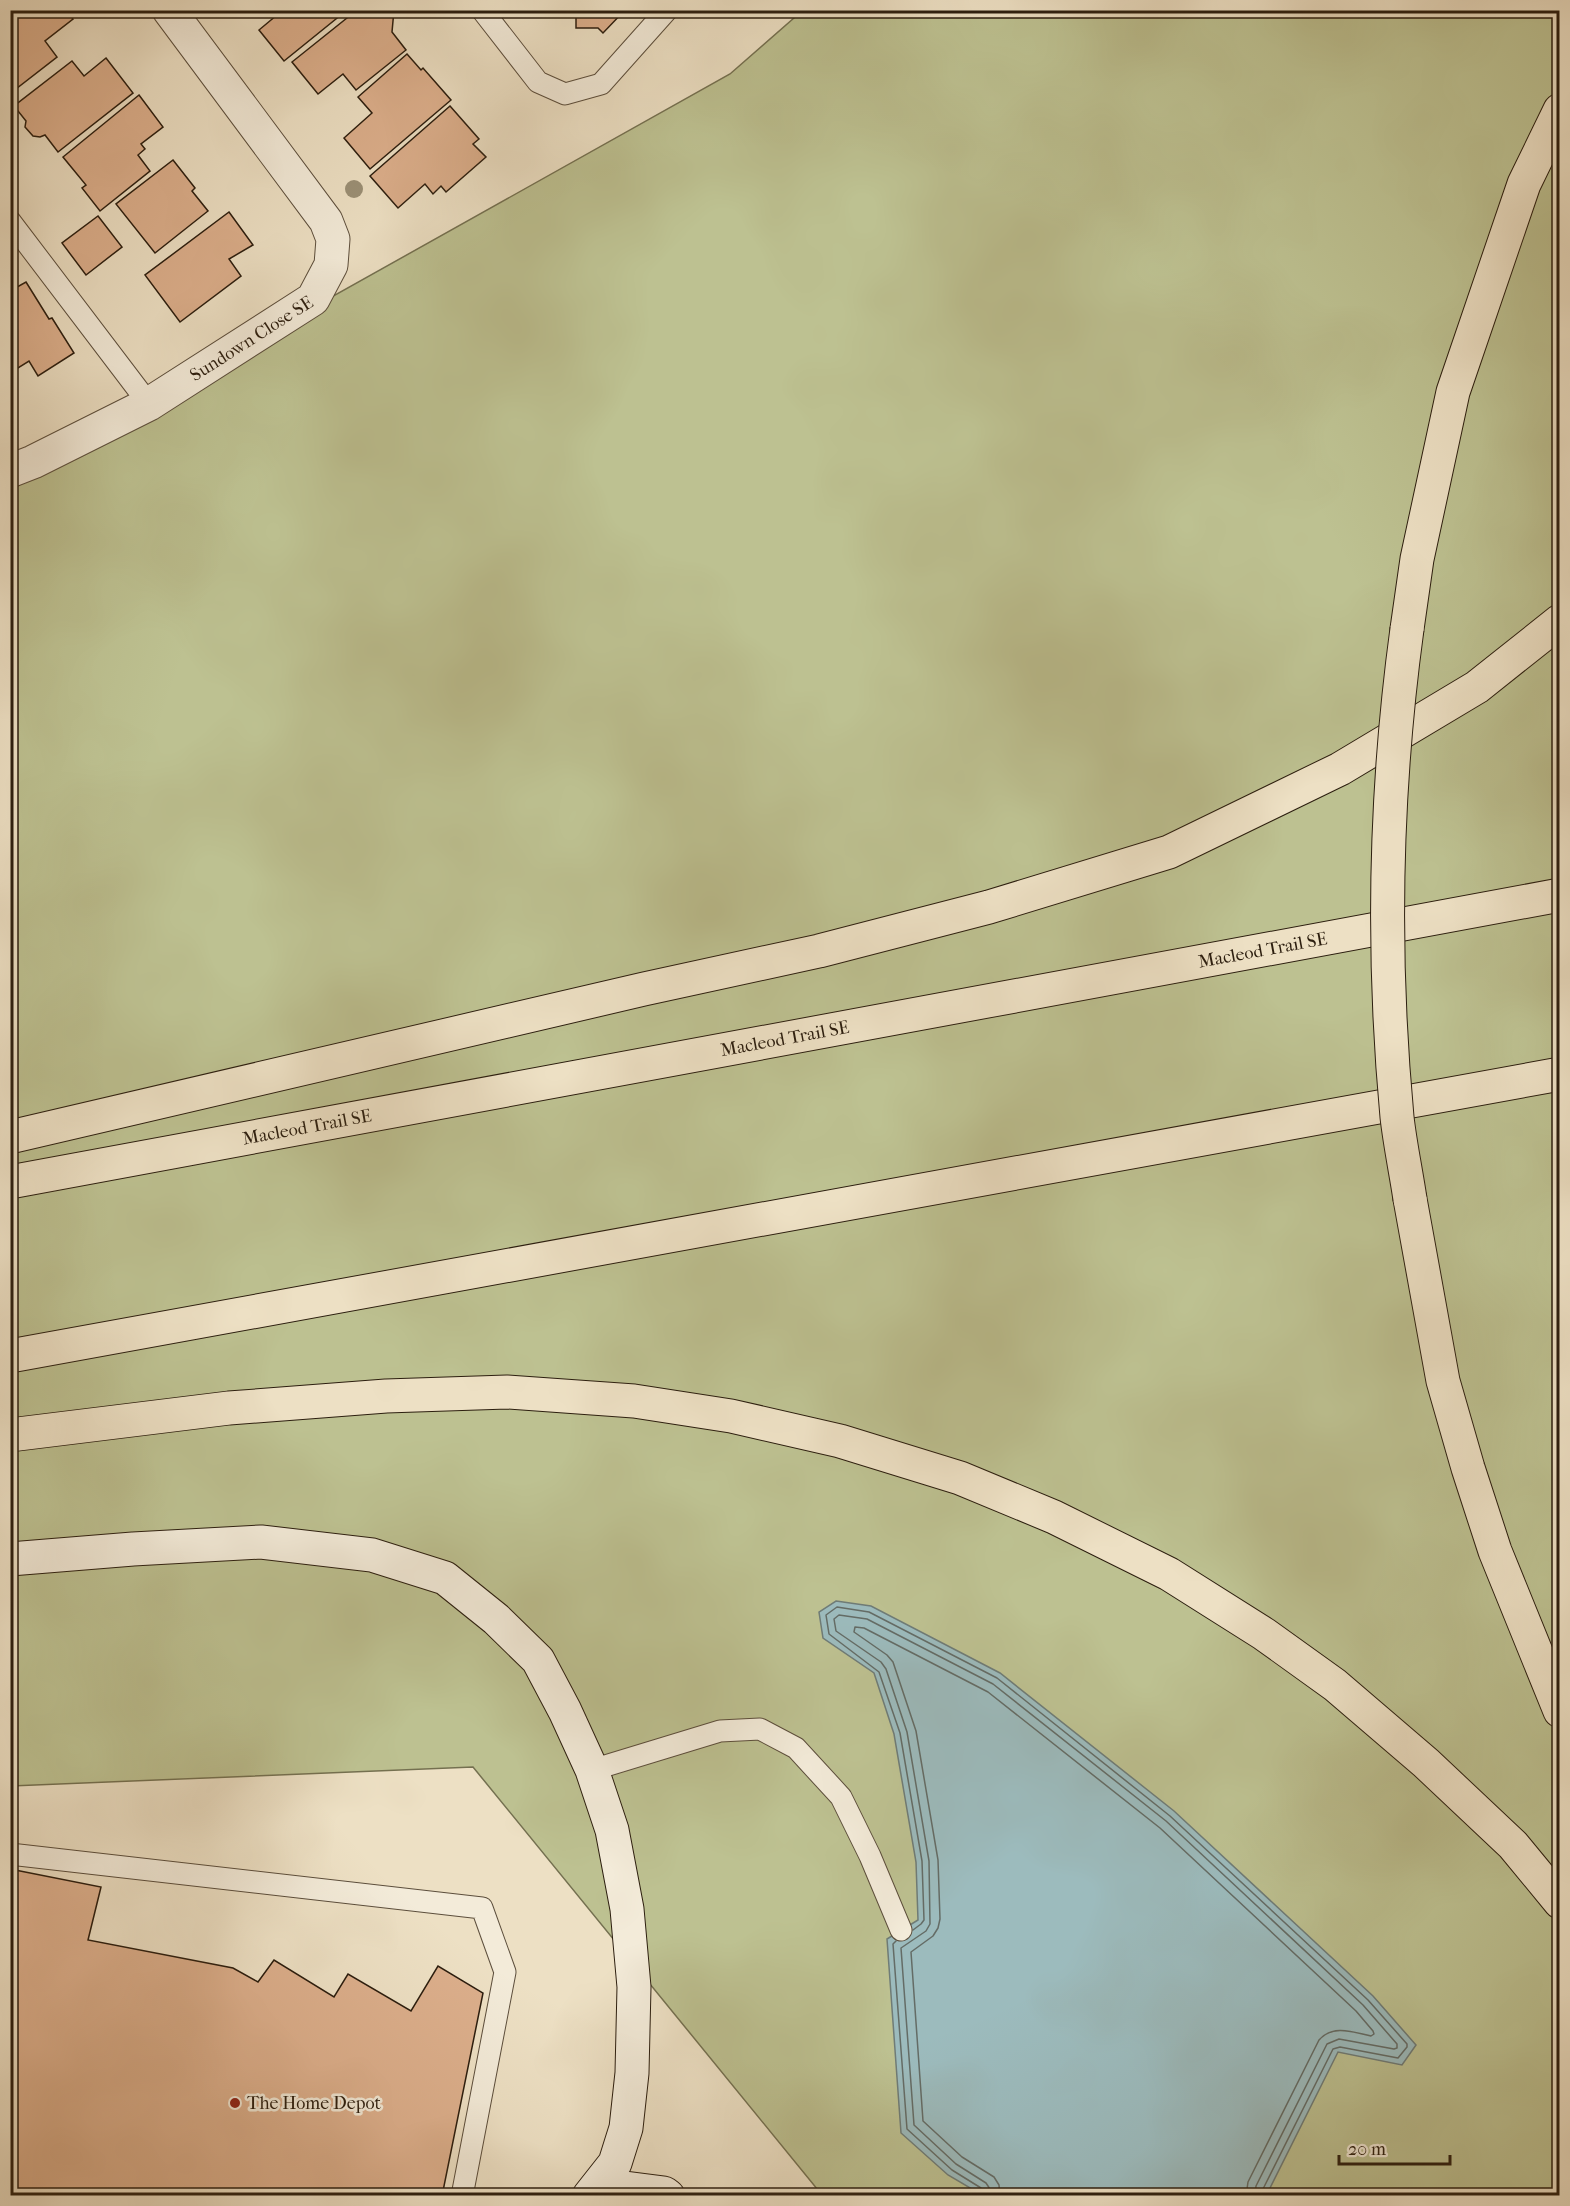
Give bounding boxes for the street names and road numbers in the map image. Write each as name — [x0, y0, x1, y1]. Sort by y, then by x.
street label: Sundown Close SE — [186, 291, 317, 386]
street label: Macleod Trail SE — [1197, 928, 1329, 972]
street label: Macleod Trail SE — [719, 1016, 851, 1061]
street label: Macleod Trail SE — [241, 1105, 373, 1149]

